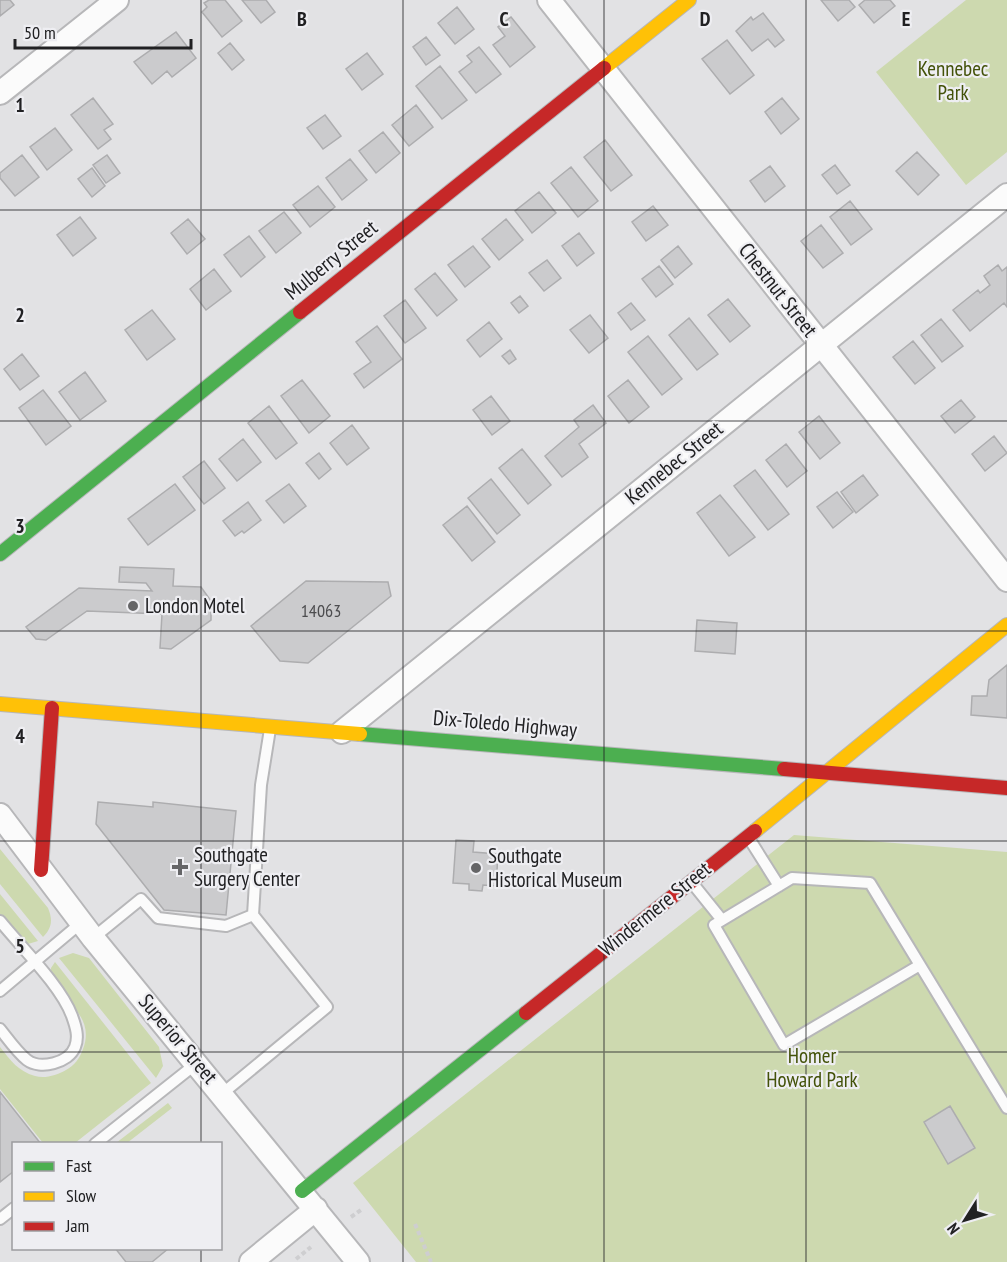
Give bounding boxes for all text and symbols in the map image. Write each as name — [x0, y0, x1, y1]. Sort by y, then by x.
text: B — [297, 6, 307, 32]
text: C — [499, 6, 509, 32]
text: D — [700, 6, 711, 32]
text: E — [902, 6, 910, 32]
scale bar — [15, 12, 190, 50]
text: 50 m — [24, 21, 56, 44]
park label: Kennebec Park — [918, 55, 989, 106]
text: 1 — [15, 92, 25, 118]
street label: Mulberry Street — [279, 214, 383, 305]
street label: Chestnut Street — [733, 237, 824, 342]
text: 2 — [15, 302, 25, 328]
street label: Kennebec Street — [619, 415, 728, 510]
text: 3 — [15, 513, 25, 539]
place label: London Motel — [145, 592, 245, 619]
marker: London Motel — [126, 599, 140, 613]
house number: 14063 — [301, 599, 341, 622]
street label: Dix-Toledo Highway — [432, 704, 578, 743]
text: 4 — [15, 723, 25, 749]
place label: Southgate Surgery Center — [194, 841, 300, 892]
place label: Southgate Historical Museum — [488, 842, 622, 893]
street label: Windermere Street — [593, 855, 716, 962]
marker: Southgate Surgery Center — [171, 858, 189, 876]
marker: Southgate Historical Museum — [469, 861, 483, 875]
text: 5 — [15, 933, 25, 959]
street label: Superior Street — [133, 988, 224, 1089]
park label: Homer Howard Park — [766, 1042, 858, 1093]
legend — [12, 1142, 222, 1250]
text: Fast — [66, 1154, 92, 1177]
text: Slow — [66, 1184, 97, 1207]
north arrow — [935, 1190, 995, 1250]
text: Jam — [65, 1214, 89, 1237]
text: N — [942, 1220, 964, 1238]

